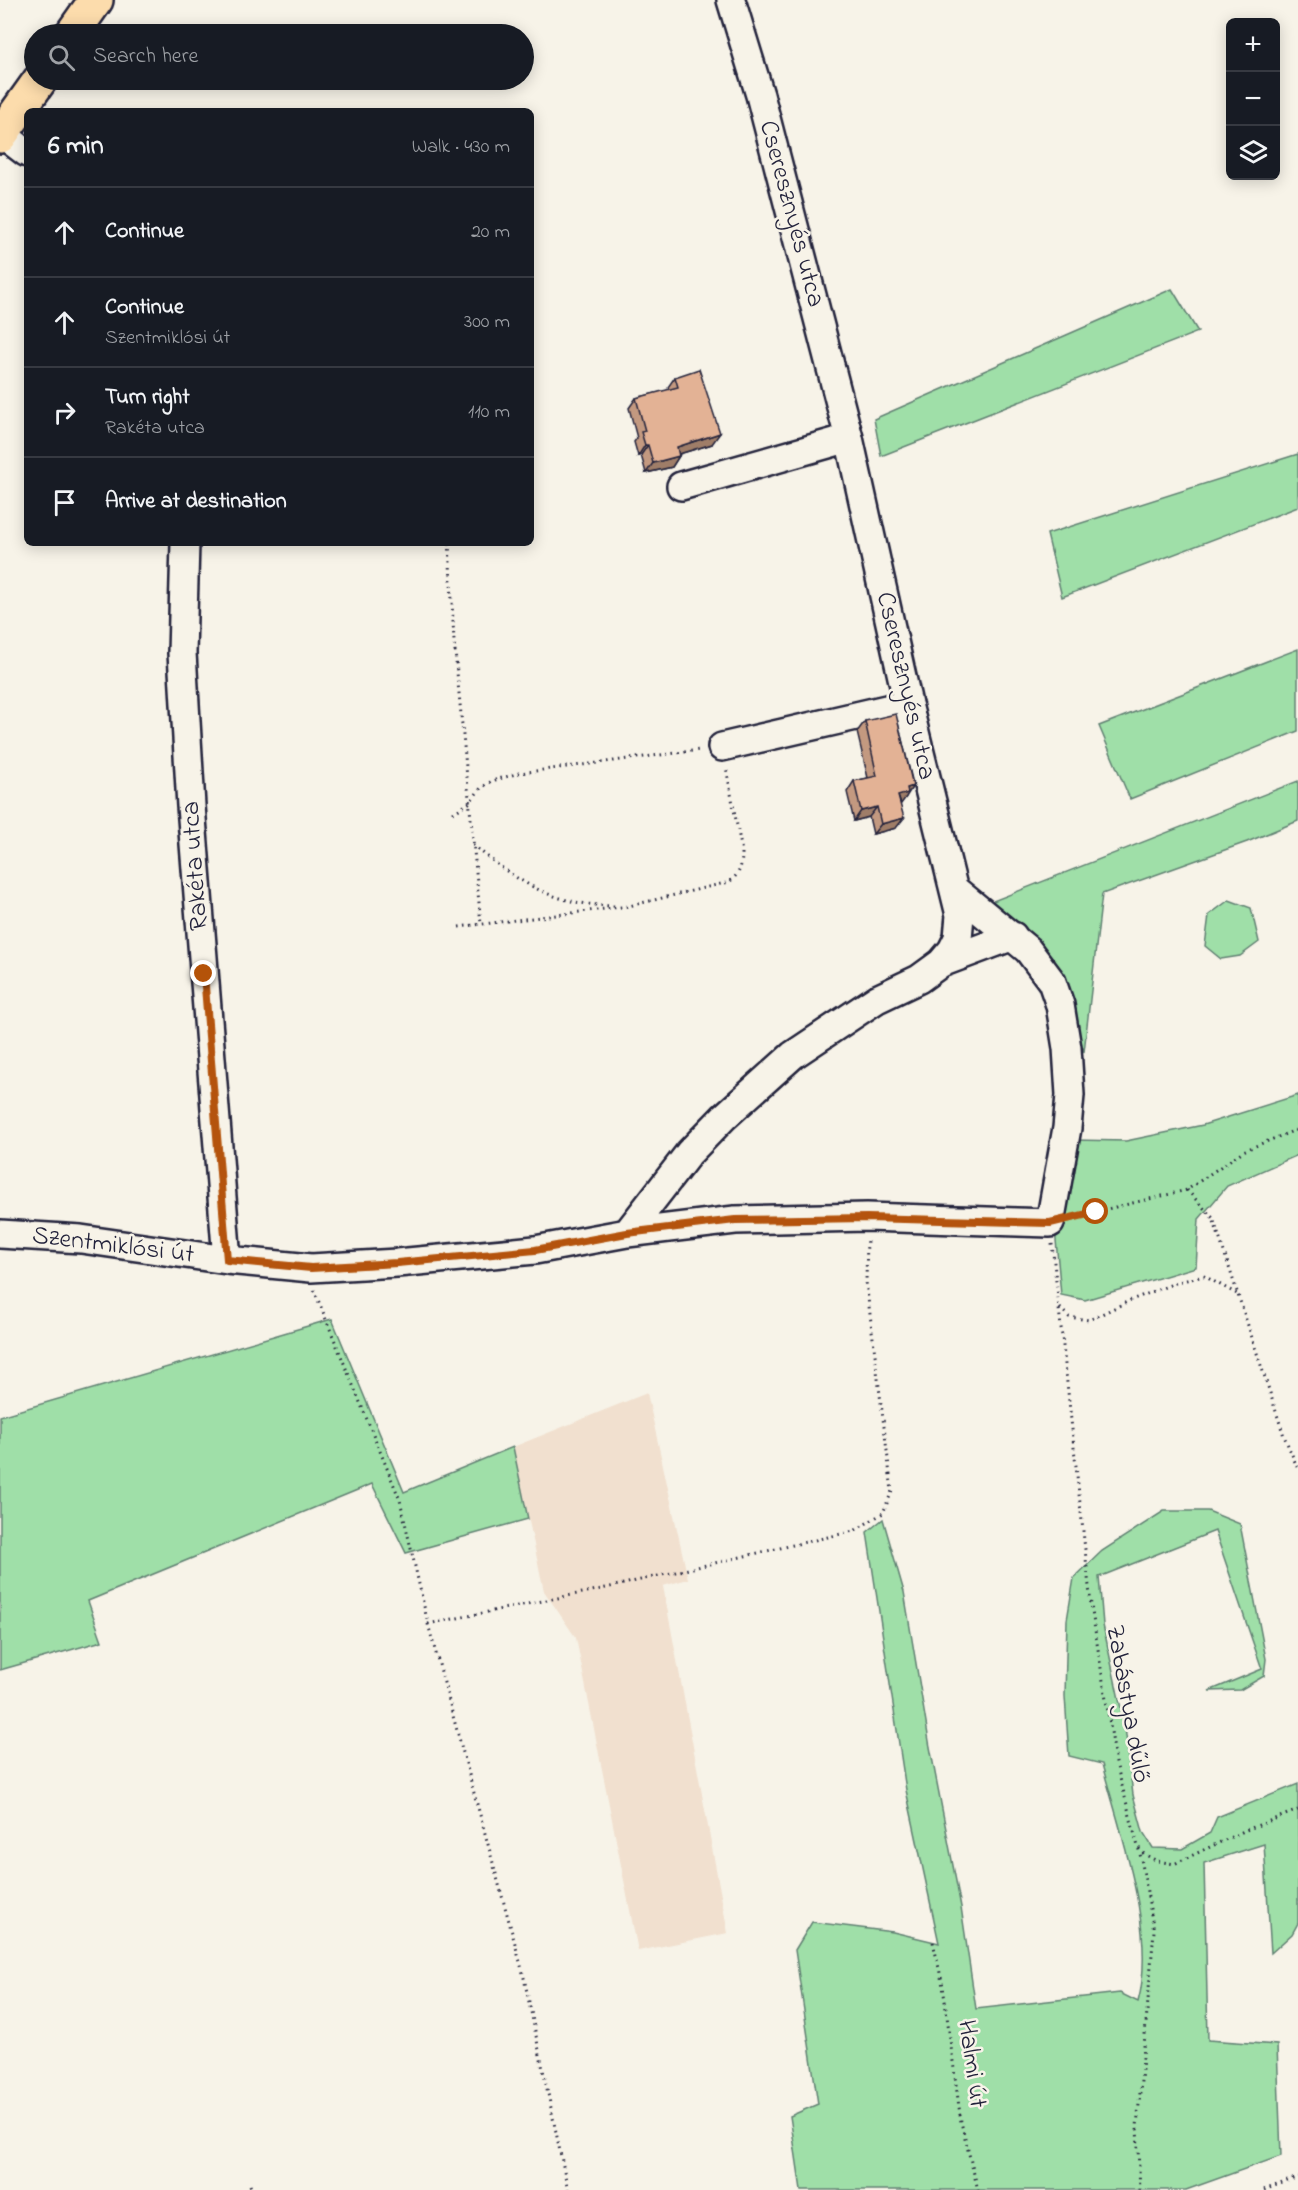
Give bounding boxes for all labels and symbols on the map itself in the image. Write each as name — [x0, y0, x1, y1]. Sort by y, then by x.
street label: Cseresznyés utca — [748, 117, 834, 311]
street label: Cseresznyés utca — [865, 588, 945, 784]
street label: Rakéta utca — [173, 800, 219, 932]
route end — [190, 960, 216, 986]
route start — [1082, 1198, 1108, 1224]
street label: Szentmiklósi út — [30, 1217, 196, 1275]
street label: Zabástya dűlő — [1094, 1622, 1160, 1786]
street label: Halmi út — [946, 2018, 996, 2111]

